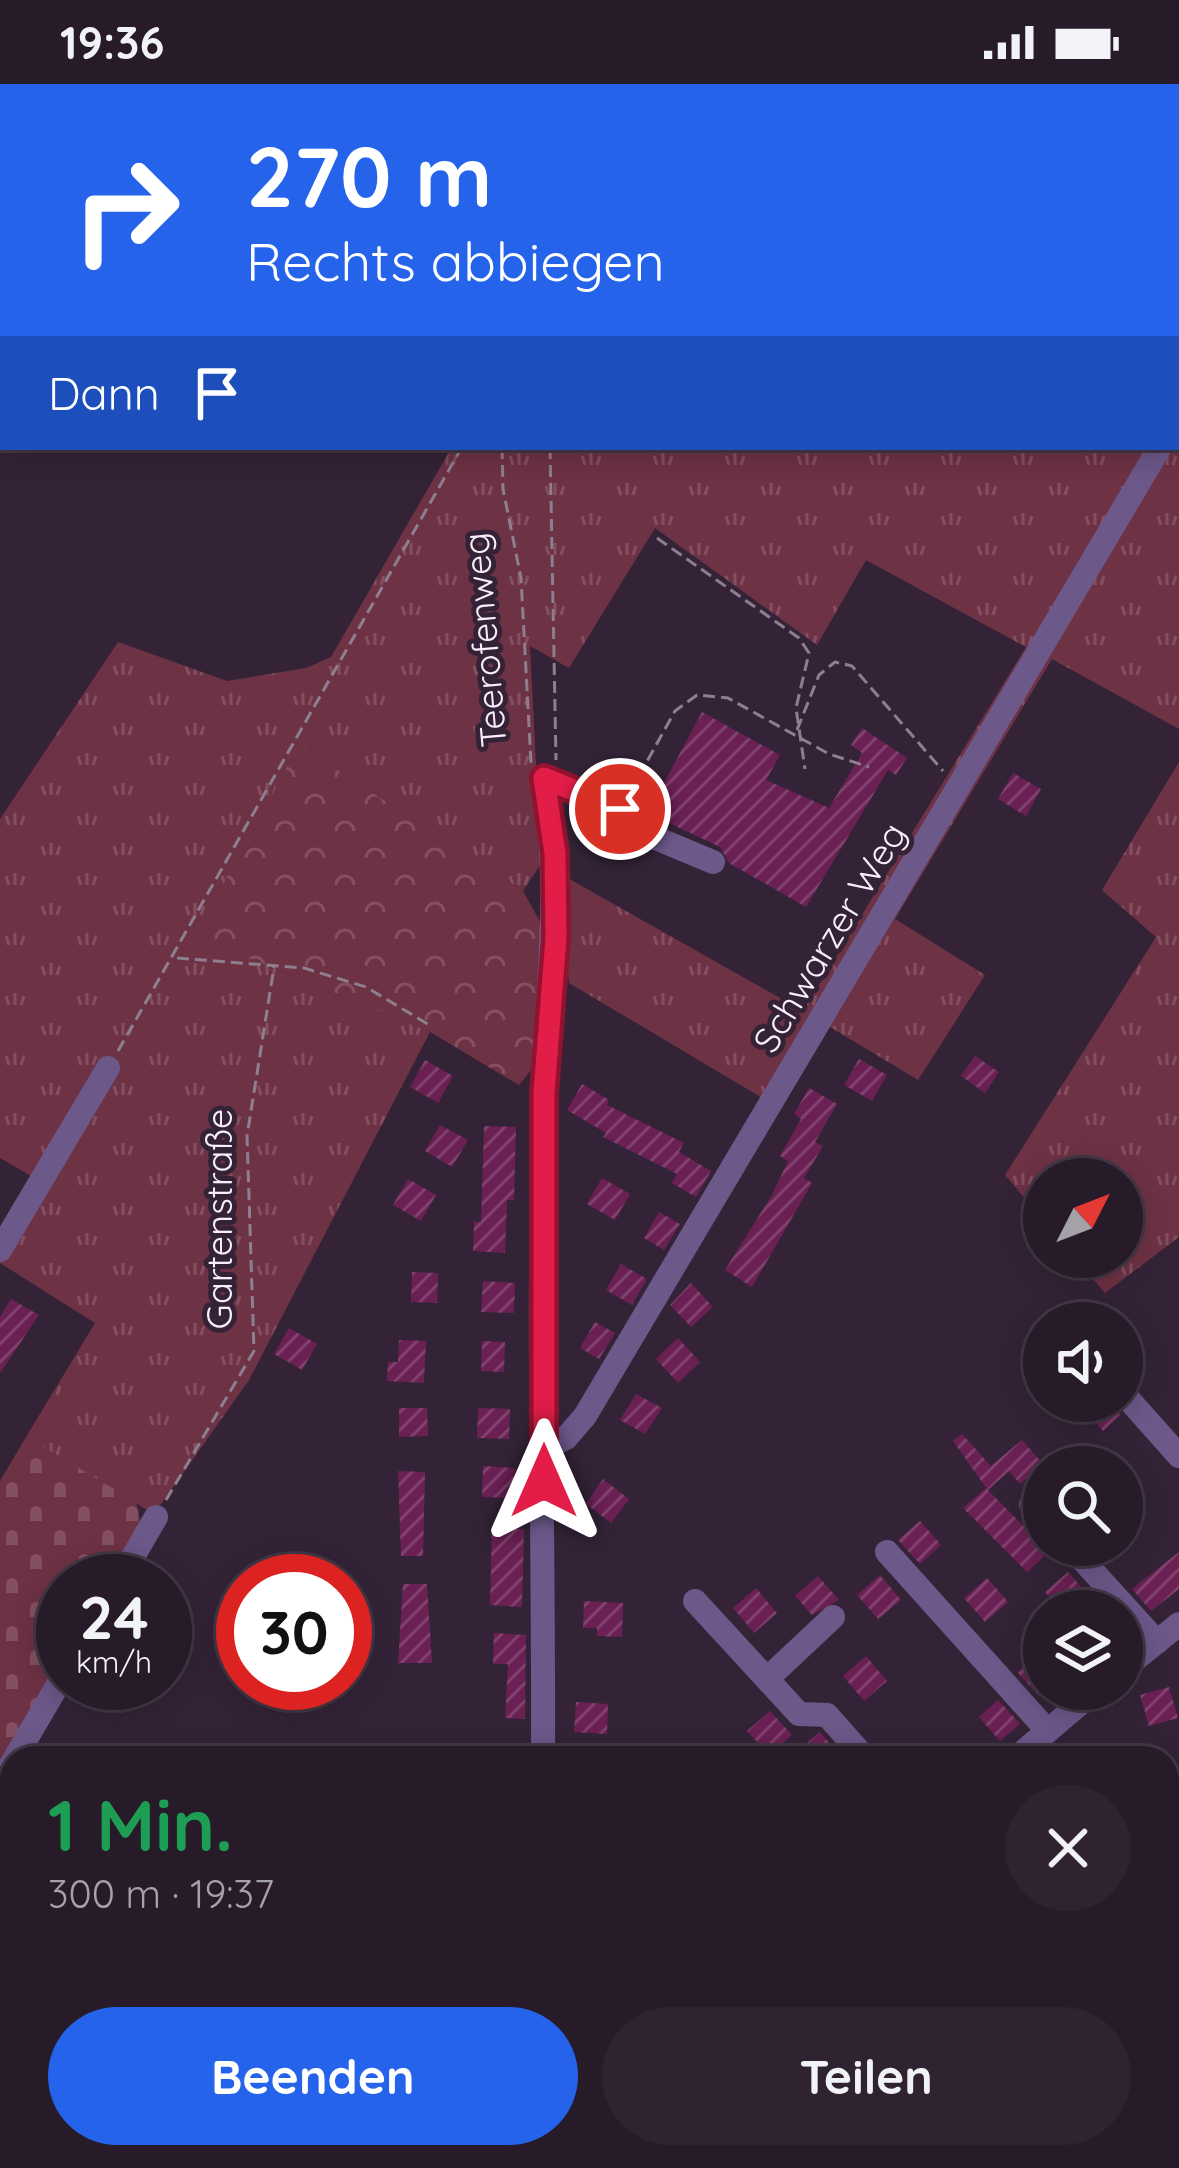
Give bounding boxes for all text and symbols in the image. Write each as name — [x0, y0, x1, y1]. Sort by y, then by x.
text: 19:36 — [60, 14, 164, 70]
text: 270 m — [246, 123, 492, 228]
icon: right — [48, 132, 204, 288]
text: Rechts abbiegen — [246, 227, 665, 295]
icon: arrive — [184, 360, 250, 426]
text: Dann — [48, 365, 160, 421]
street label: Teerofenweg — [452, 531, 516, 749]
pin — [569, 758, 671, 860]
icon: arrive — [587, 776, 653, 842]
street label: Schwarzer Weg — [743, 814, 915, 1060]
street label: Gartenstraße — [196, 1109, 241, 1329]
north arrow — [1023, 1158, 1143, 1278]
map controls — [1023, 1158, 1143, 1710]
button: sound — [1023, 1302, 1143, 1422]
position arrow — [481, 1418, 607, 1544]
button: search — [1023, 1446, 1143, 1566]
speed limit sign: 30 — [216, 1554, 372, 1710]
text: 24 — [79, 1579, 149, 1654]
button: layers — [1023, 1590, 1143, 1710]
text: km/h — [76, 1643, 152, 1681]
text: 1 Min. — [48, 1779, 233, 1869]
button: close — [1005, 1785, 1131, 1911]
text: 300 m · 19:37 — [48, 1869, 274, 1918]
button: Beenden — [48, 2007, 578, 2145]
button: Teilen — [602, 2007, 1131, 2145]

